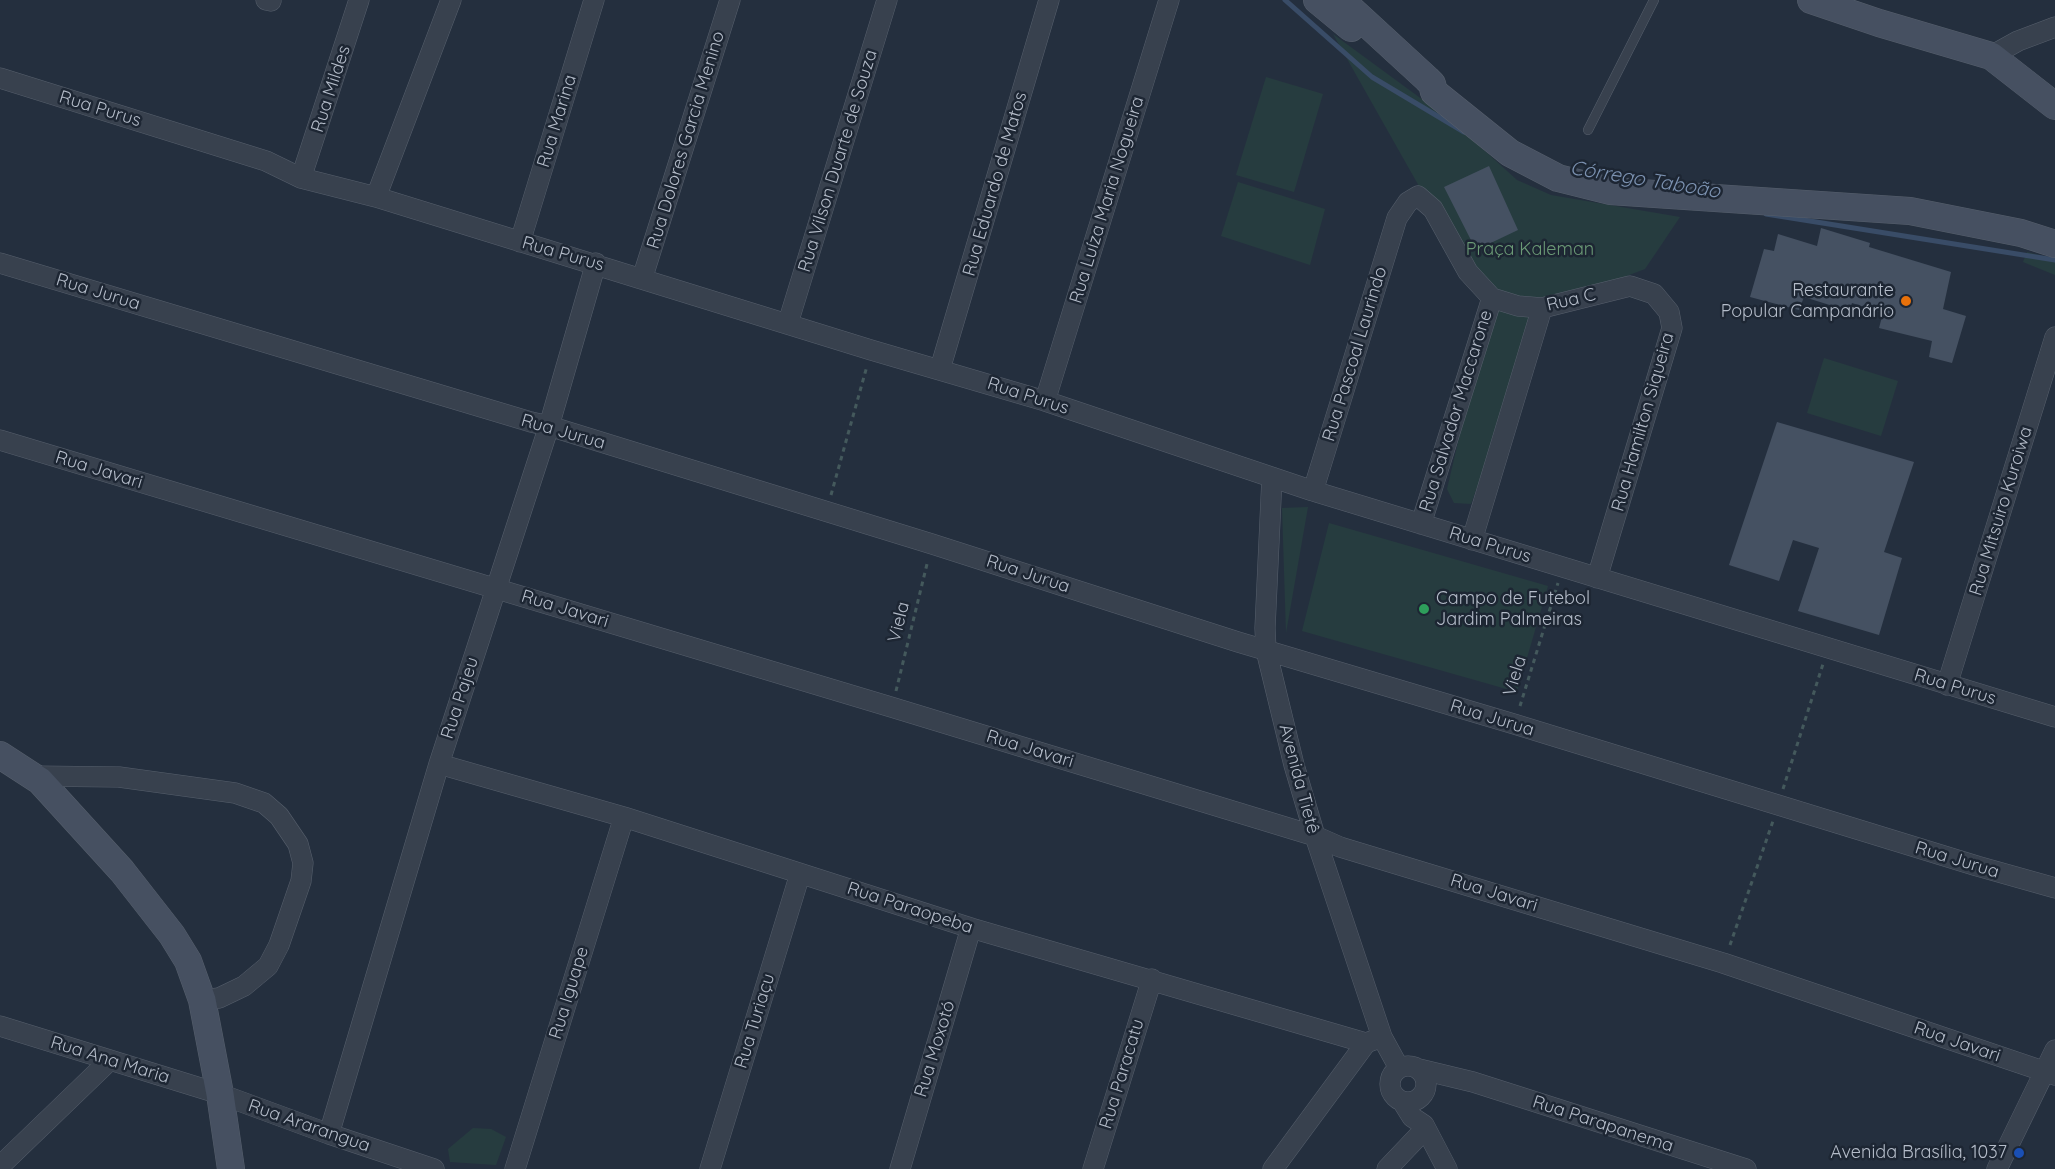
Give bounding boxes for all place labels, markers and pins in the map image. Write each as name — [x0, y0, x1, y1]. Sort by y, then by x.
place label: Restaurante Popular Campanário — [1721, 280, 1894, 322]
marker: Restaurante Popular Campanário — [1899, 294, 1913, 308]
place label: Campo de Futebol Jardim Palmeiras — [1436, 588, 1590, 630]
marker: Campo de Futebol Jardim Palmeiras — [1417, 602, 1431, 616]
place label: Avenida Brasília, 1037 — [1830, 1142, 2007, 1164]
marker: Avenida Brasília, 1037 — [2012, 1146, 2026, 1160]

